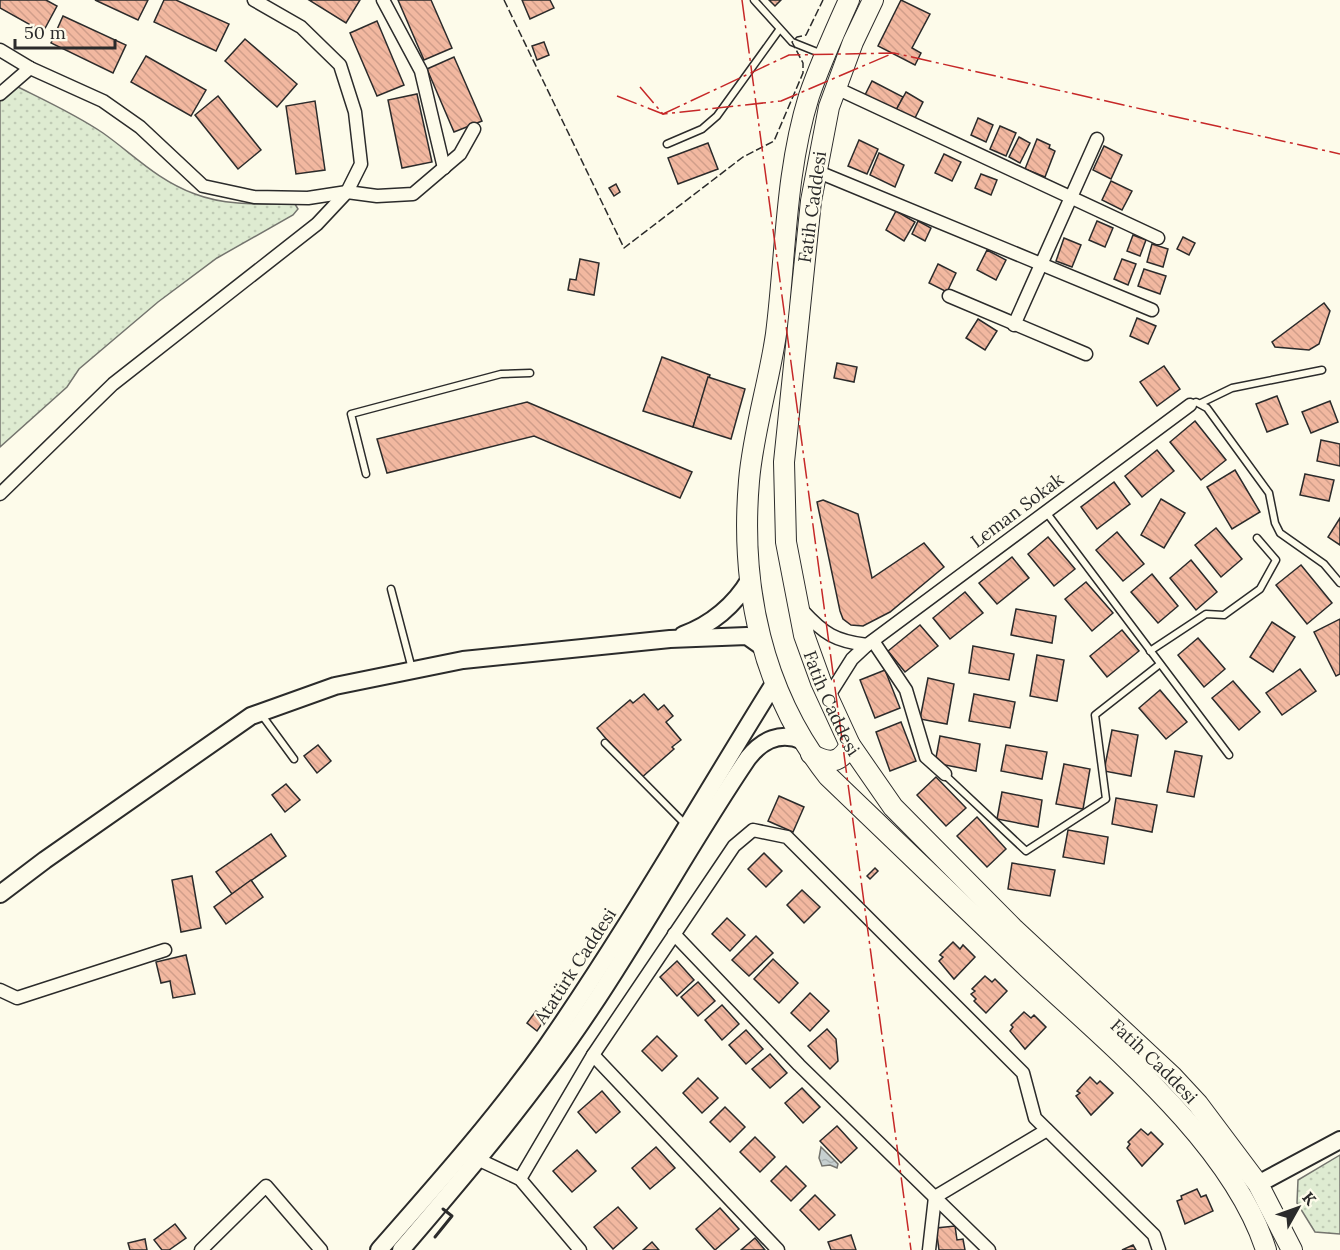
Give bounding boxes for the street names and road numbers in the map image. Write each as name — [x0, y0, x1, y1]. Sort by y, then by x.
street label: Fatih Caddesi — [793, 150, 831, 264]
street label: Leman Sokak — [966, 467, 1068, 552]
street label: Fatih Caddesi — [799, 647, 865, 760]
street label: Atatürk Caddesi — [528, 904, 621, 1029]
street label: Fatih Caddesi — [1106, 1014, 1203, 1108]

